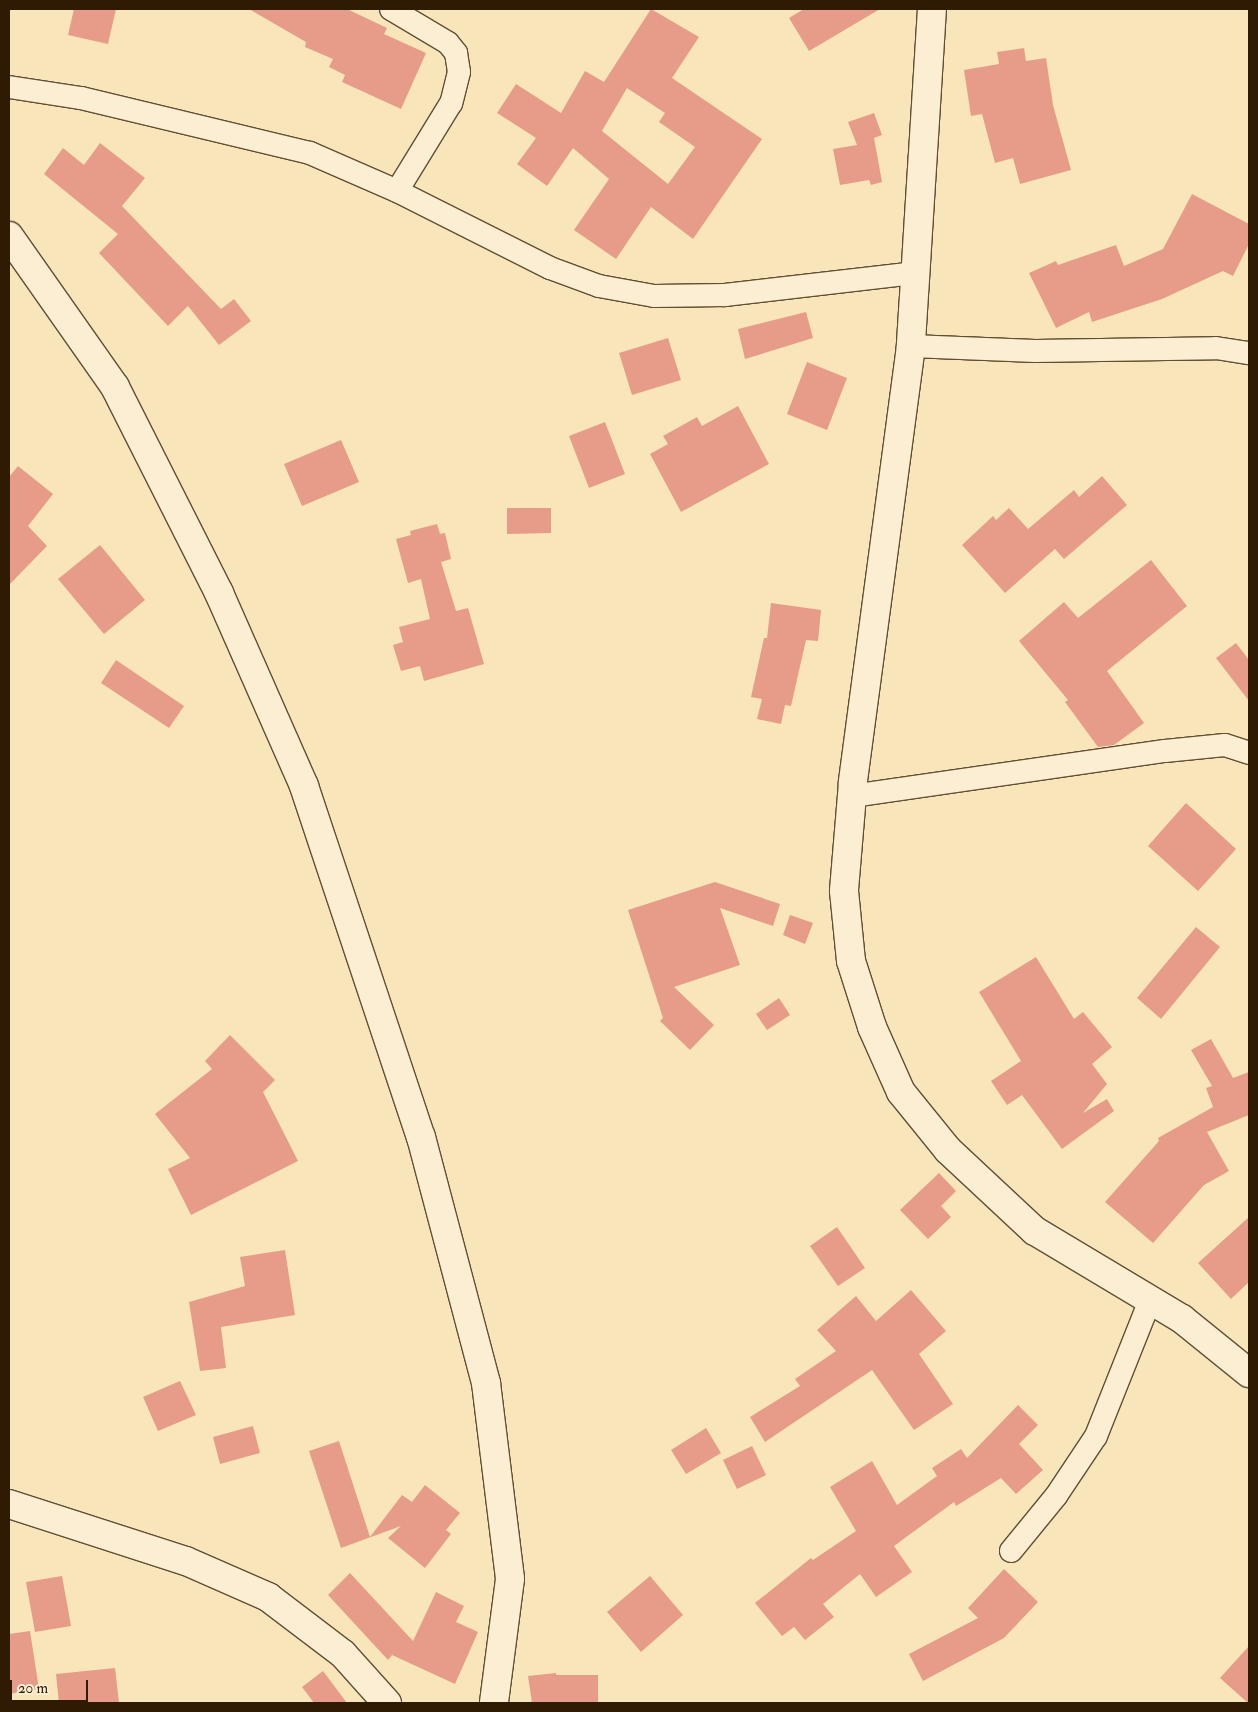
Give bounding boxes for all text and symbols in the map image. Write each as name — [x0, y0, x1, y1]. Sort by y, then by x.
scale bar — [12, 1670, 90, 1702]
text: 20 m — [18, 1679, 48, 1698]

